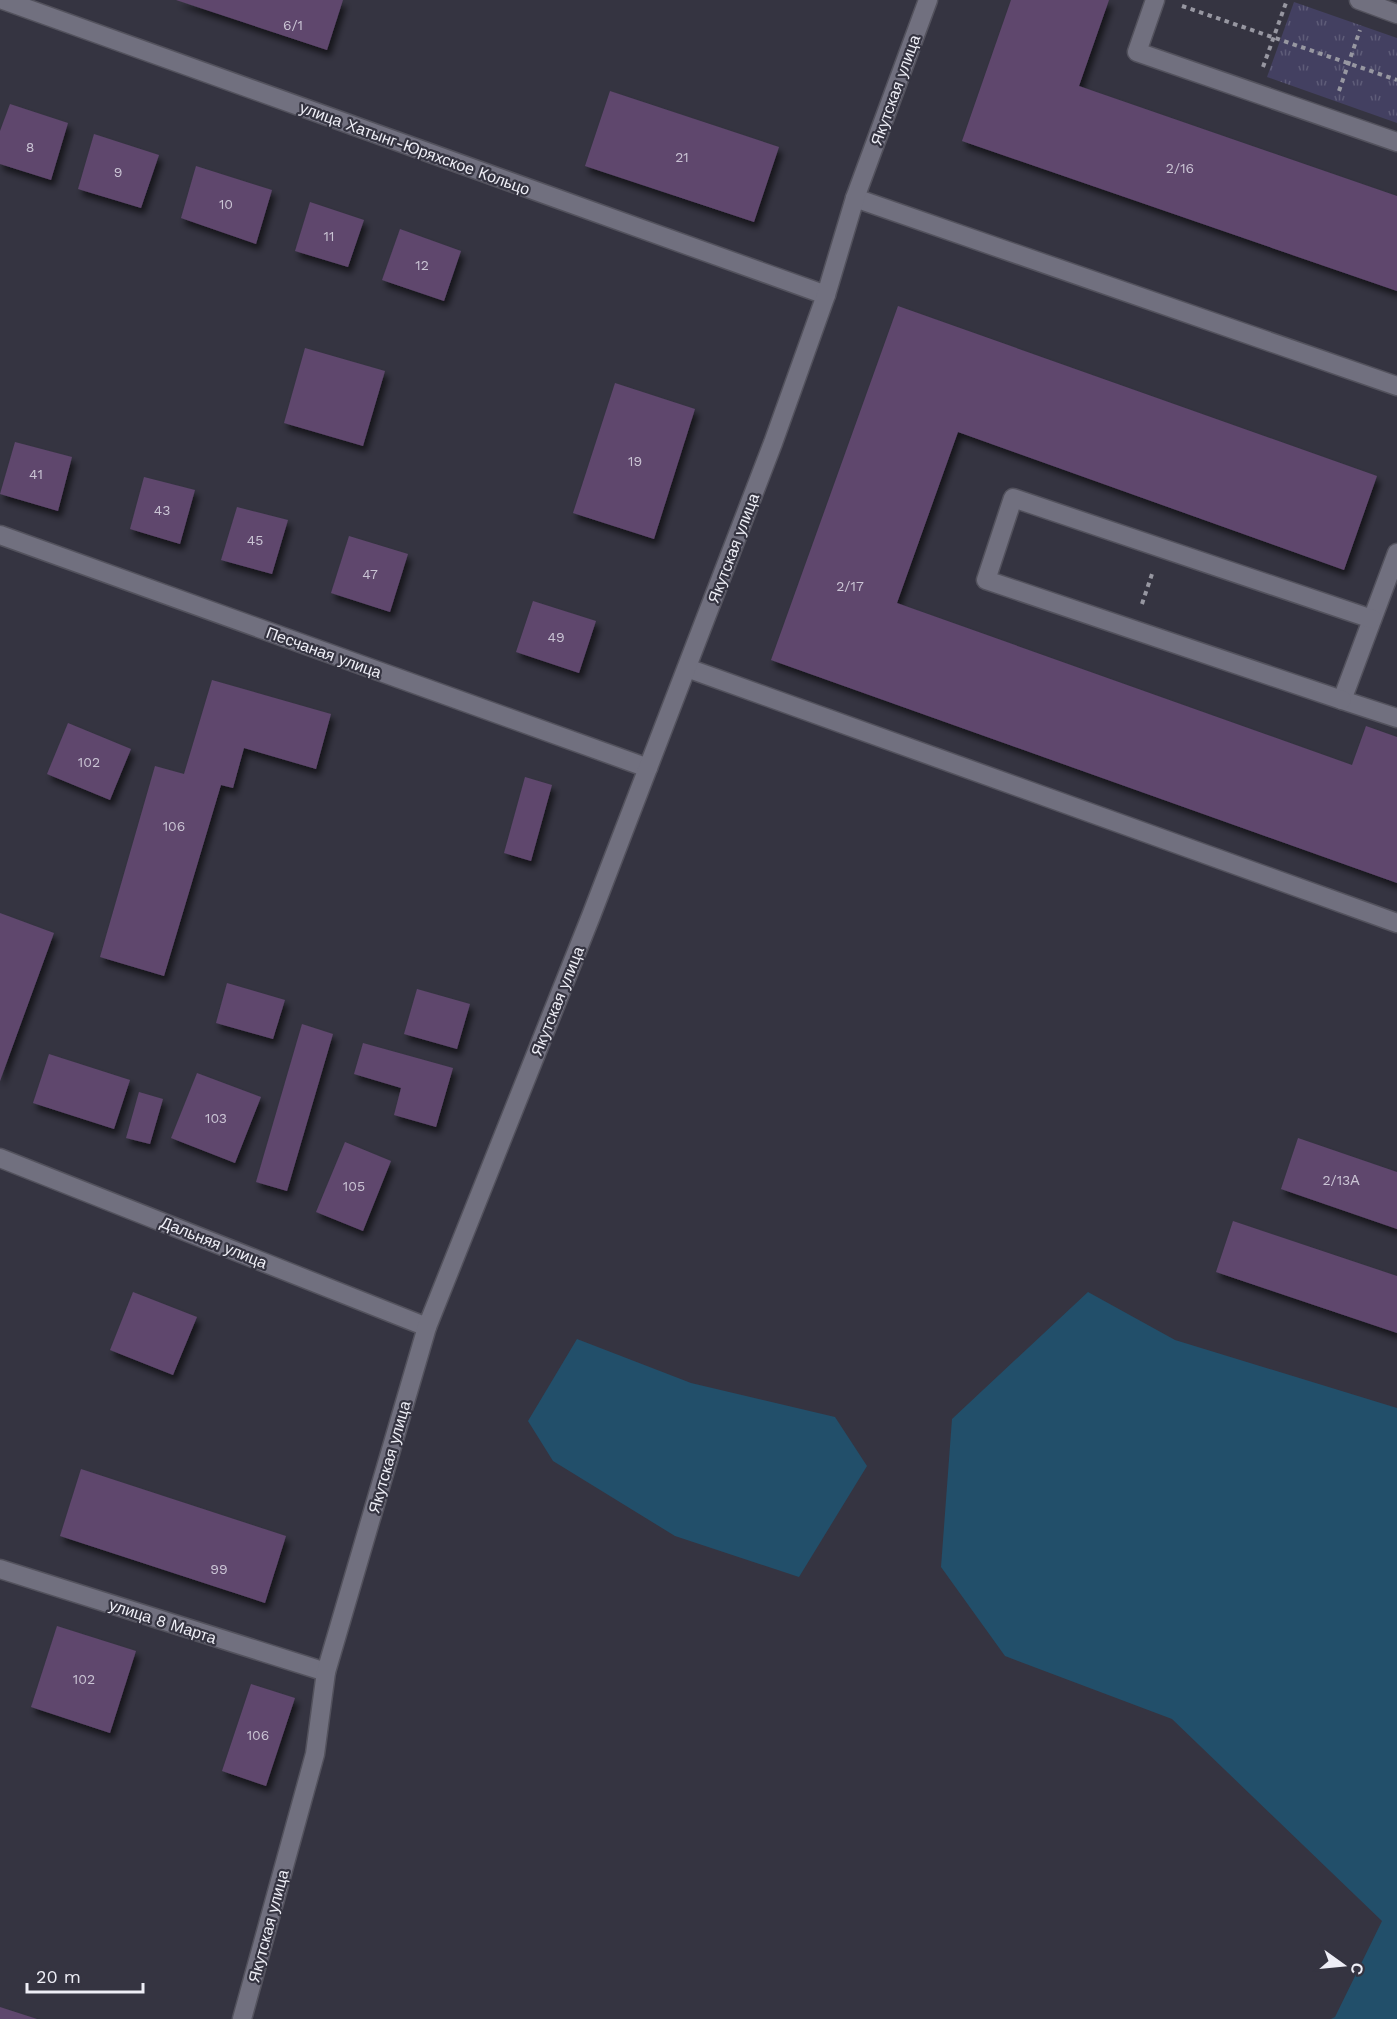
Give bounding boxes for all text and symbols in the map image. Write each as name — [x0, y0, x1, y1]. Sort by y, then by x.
house number: 6/1 — [283, 17, 303, 33]
street label: Якутская улица — [867, 32, 924, 148]
street label: улица Хатынг-Юряхское Кольцо — [297, 98, 533, 199]
house number: 8 — [26, 139, 34, 155]
house number: 21 — [675, 149, 689, 165]
house number: 2/16 — [1166, 160, 1194, 176]
house number: 9 — [114, 164, 122, 180]
house number: 10 — [219, 196, 233, 212]
house number: 11 — [324, 228, 334, 244]
house number: 12 — [415, 257, 429, 273]
house number: 19 — [628, 453, 642, 469]
house number: 41 — [29, 466, 43, 482]
street label: Якутская улица — [704, 490, 763, 606]
house number: 43 — [154, 502, 170, 518]
house number: 45 — [247, 532, 263, 548]
house number: 47 — [362, 566, 378, 582]
house number: 2/17 — [836, 578, 864, 594]
street label: Песчаная улица — [264, 623, 384, 682]
house number: 49 — [547, 629, 565, 645]
house number: 102 — [78, 754, 100, 770]
house number: 106 — [163, 818, 185, 834]
street label: Якутская улица — [527, 944, 588, 1059]
house number: 103 — [205, 1110, 227, 1126]
house number: 2/13А — [1322, 1172, 1360, 1188]
house number: 105 — [343, 1178, 365, 1194]
street label: Дальняя улица — [158, 1212, 270, 1272]
street label: Якутская улица — [364, 1399, 415, 1516]
house number: 99 — [210, 1561, 228, 1577]
street label: улица 8 Марта — [107, 1595, 219, 1648]
house number: 102 — [73, 1671, 95, 1687]
house number: 106 — [247, 1727, 269, 1743]
street label: Якутская улица — [244, 1867, 293, 1985]
north arrow — [1313, 1935, 1373, 1995]
scale bar — [27, 1956, 142, 1994]
text: С — [1346, 1961, 1368, 1977]
text: 20 m — [36, 1966, 81, 1987]

